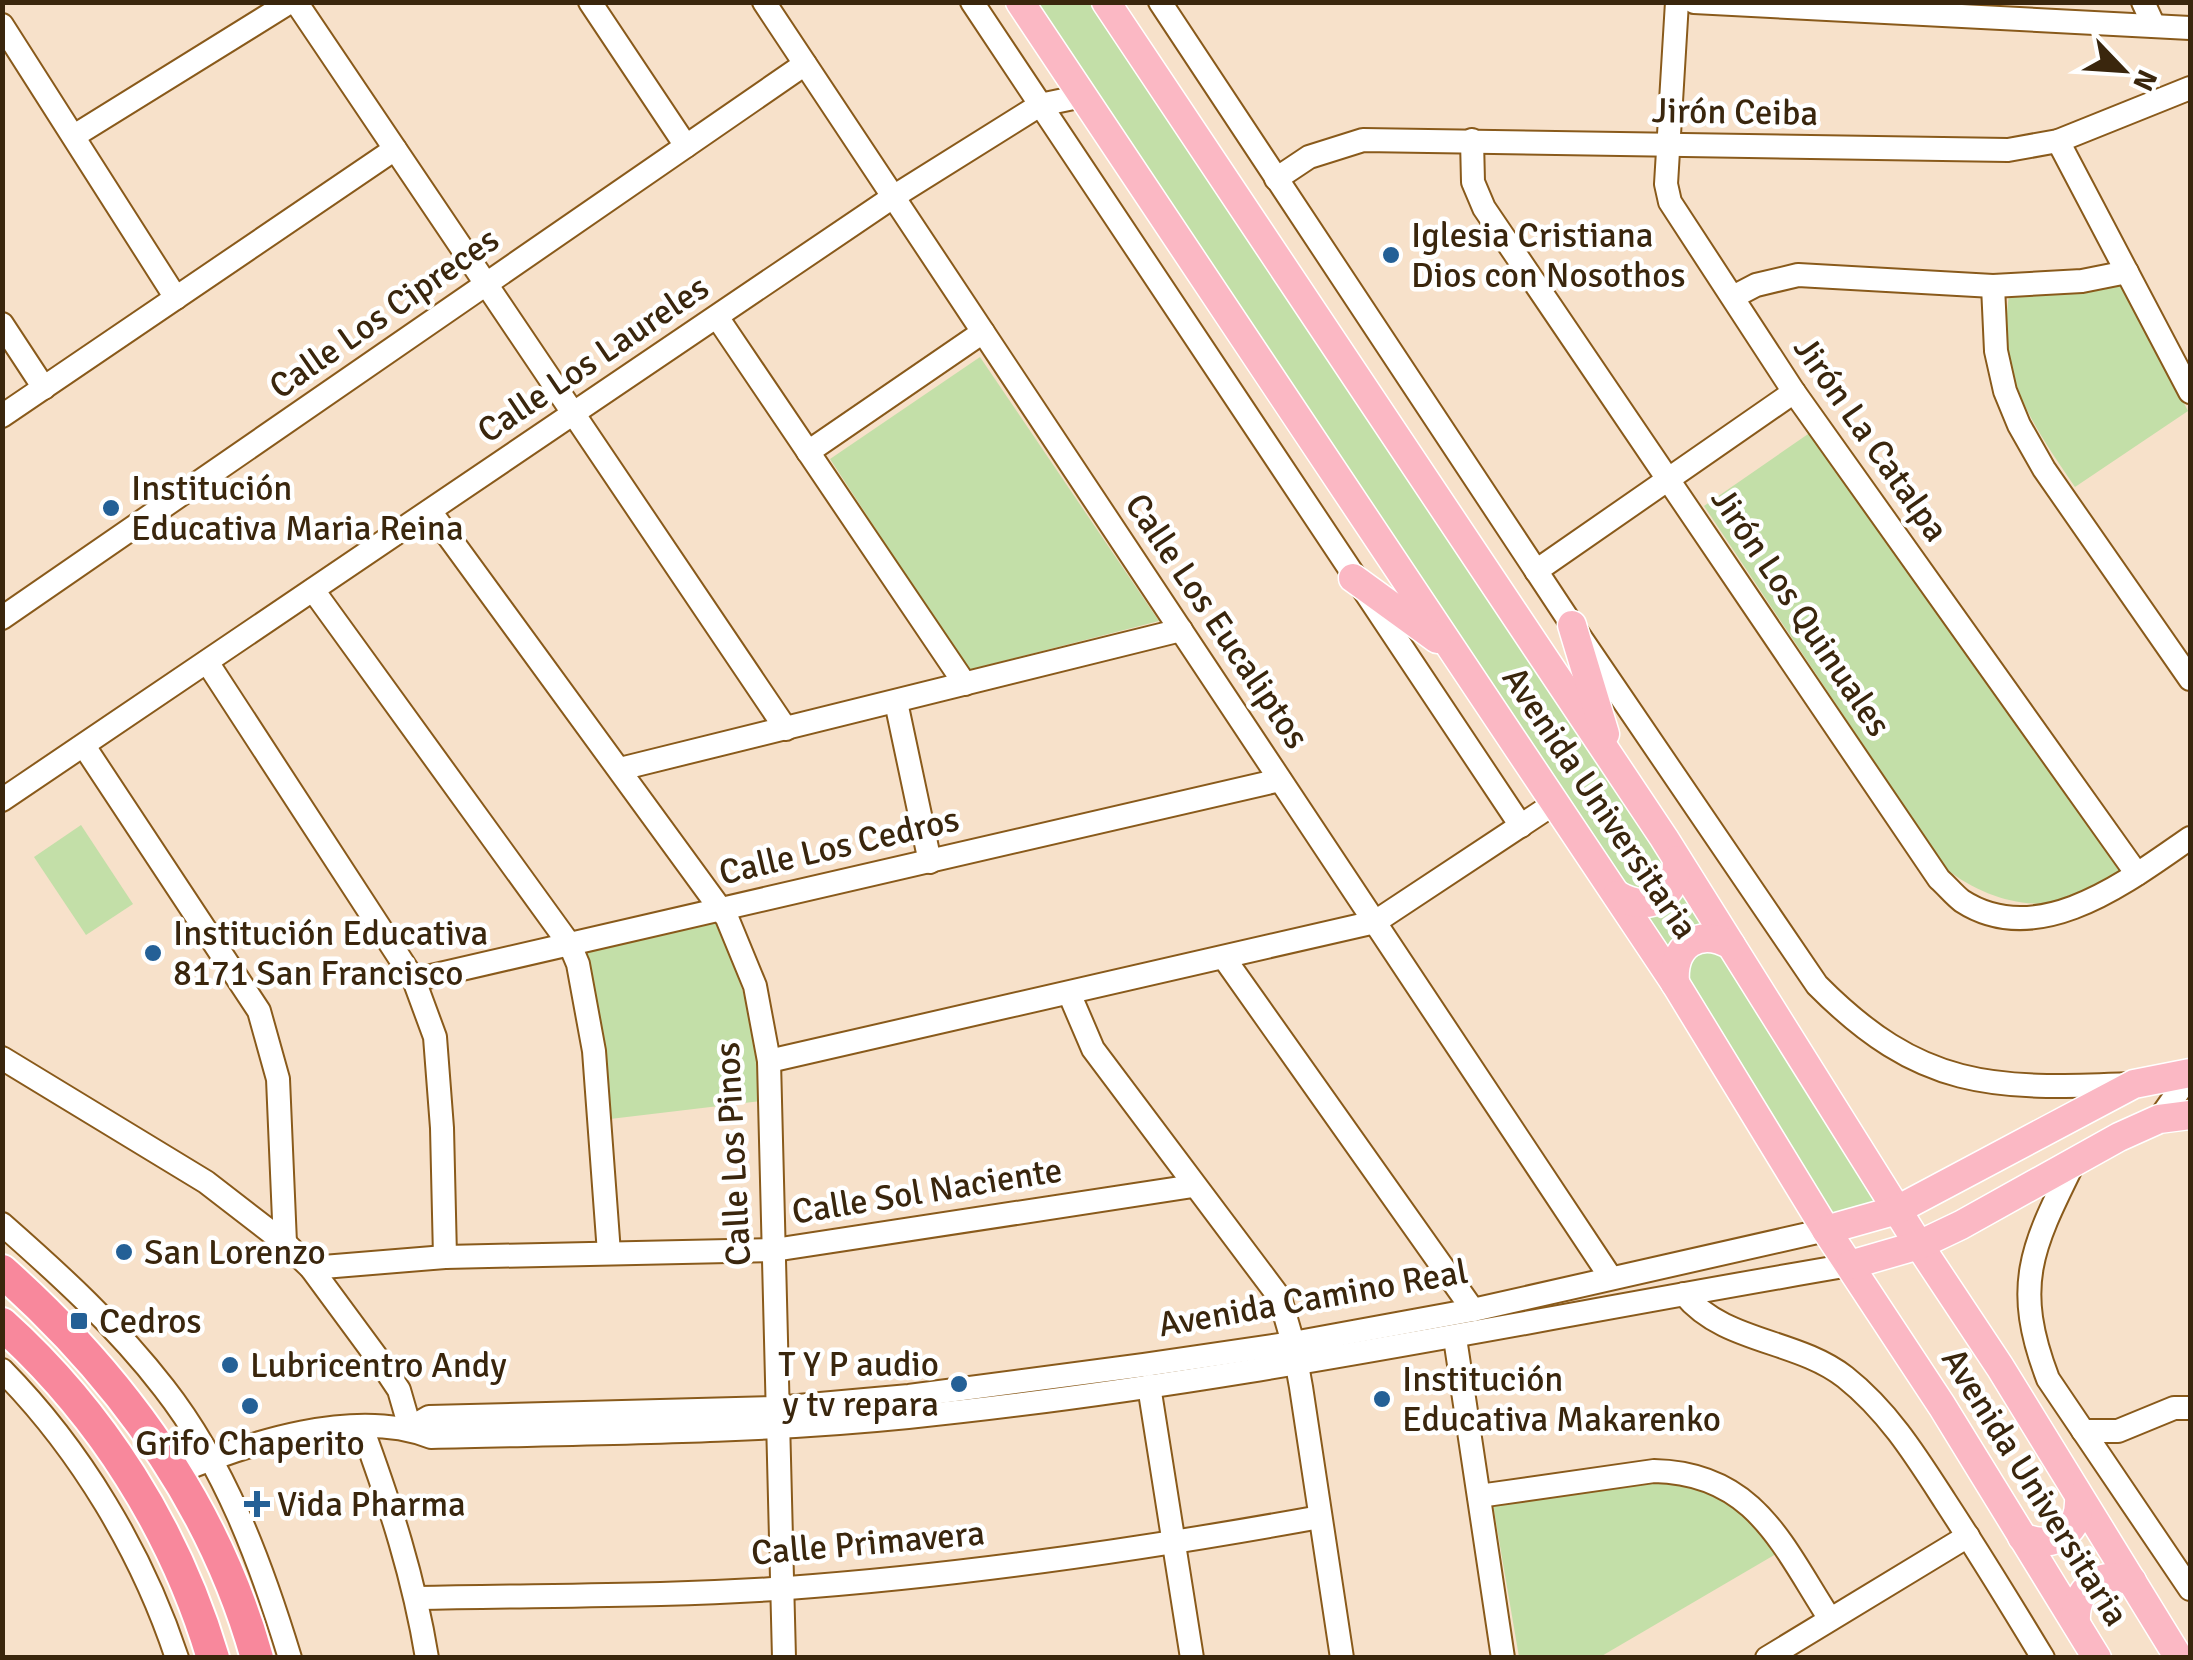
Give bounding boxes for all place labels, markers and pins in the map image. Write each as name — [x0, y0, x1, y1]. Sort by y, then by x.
place label: Iglesia Cristiana Dios con Nosothos — [1411, 214, 1686, 297]
marker: Iglesia Cristiana Dios con Nosothos — [1380, 244, 1402, 266]
place label: Institución Educativa Maria Reina — [131, 467, 464, 550]
marker: Institución Educativa Maria Reina — [100, 497, 122, 519]
place label: Institución Educativa 8171 San Francisco — [173, 912, 488, 995]
marker: Institución Educativa 8171 San Francisco — [142, 942, 164, 964]
place label: San Lorenzo — [144, 1231, 326, 1274]
marker: San Lorenzo — [113, 1241, 135, 1263]
place label: Cedros — [99, 1300, 202, 1343]
marker: Cedros — [68, 1310, 90, 1332]
place label: T Y P audio y tv repara — [778, 1343, 939, 1426]
place label: Lubricentro Andy — [250, 1344, 507, 1387]
marker: Lubricentro Andy — [219, 1354, 241, 1376]
place label: Institución Educativa Makarenko — [1402, 1358, 1721, 1441]
marker: T Y P audio y tv repara — [948, 1373, 970, 1395]
marker: Institución Educativa Makarenko — [1371, 1388, 1393, 1410]
marker: Grifo Chaperito — [239, 1395, 261, 1417]
place label: Grifo Chaperito — [135, 1422, 365, 1465]
place label: Vida Pharma — [277, 1483, 466, 1526]
marker: Vida Pharma — [246, 1493, 268, 1515]

